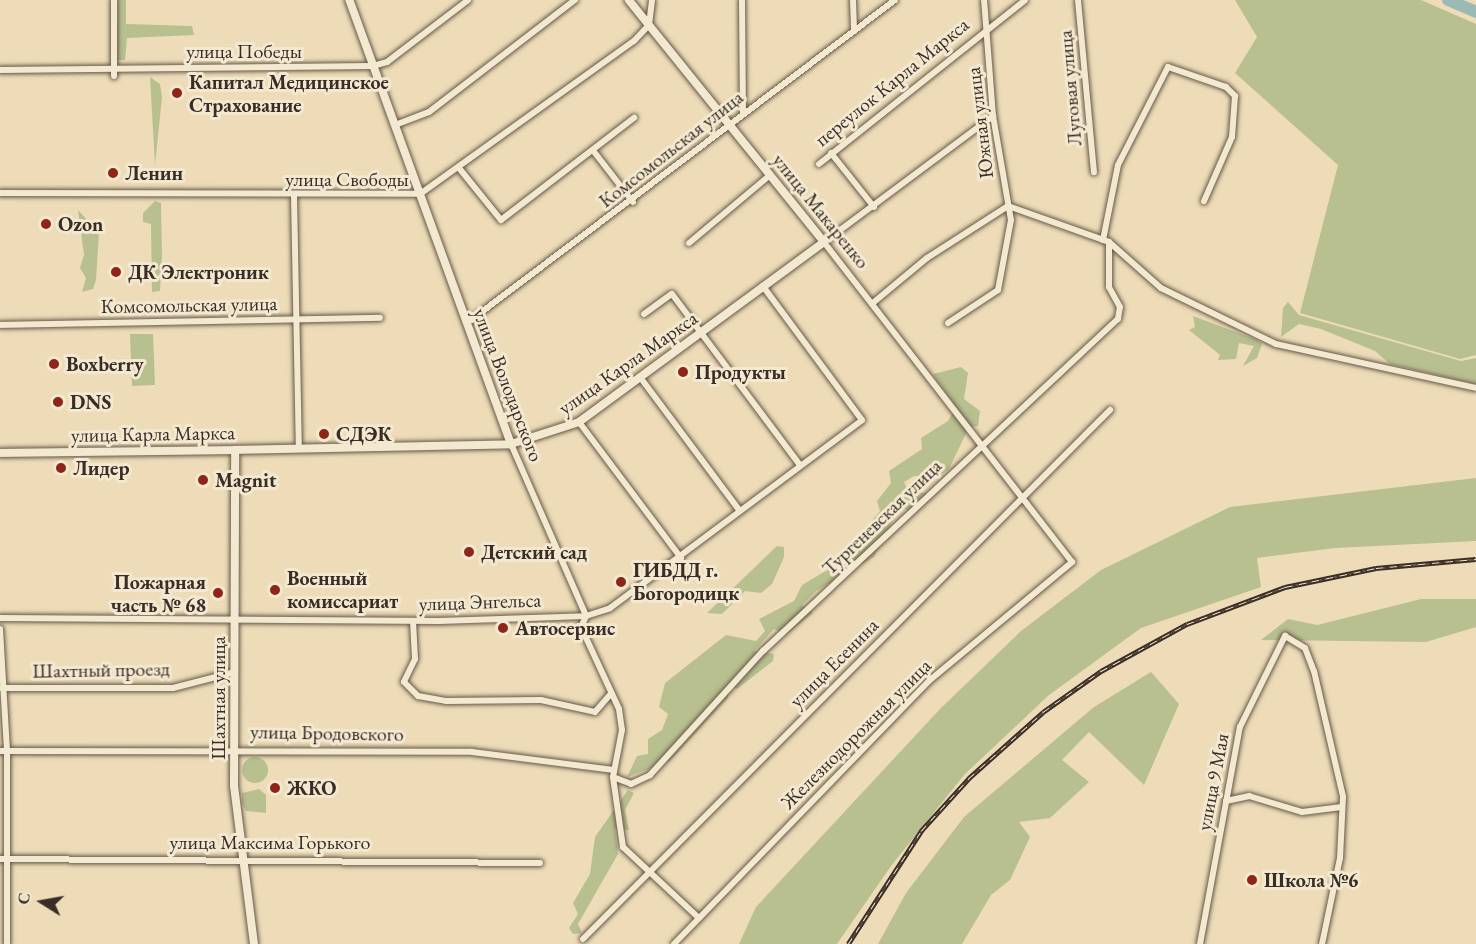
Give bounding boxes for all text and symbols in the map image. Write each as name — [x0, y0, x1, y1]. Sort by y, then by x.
street label: переулок Карла Маркса — [810, 13, 974, 151]
street label: Луговая улица — [1053, 29, 1087, 147]
street label: улица Победы — [186, 39, 302, 63]
street label: Южная улица — [961, 66, 999, 180]
place label: Капитал Медицинское Страхование — [189, 70, 389, 117]
street label: Комсомольская улица — [594, 85, 748, 213]
marker: Капитал Медицинское Страхование — [170, 86, 184, 100]
street label: улица Макаренко — [767, 149, 875, 273]
place label: Ленин — [125, 161, 183, 185]
marker: Ленин — [106, 166, 120, 180]
street label: улица Свободы — [285, 167, 409, 191]
place label: Ozon — [58, 212, 103, 236]
marker: Ozon — [39, 217, 53, 231]
place label: ДК Электроник — [128, 260, 269, 284]
marker: ДК Электроник — [109, 265, 123, 279]
street label: Комсомольская улица — [100, 291, 278, 319]
street label: улица Володарского — [468, 305, 548, 465]
street label: улица Карла Маркса — [554, 306, 702, 420]
place label: Boxberry — [66, 352, 144, 376]
marker: Boxberry — [47, 357, 61, 371]
place label: Продукты — [695, 360, 786, 384]
marker: Продукты — [676, 365, 690, 379]
place label: DNS — [70, 390, 111, 414]
marker: DNS — [51, 395, 65, 409]
street label: улица Карла Маркса — [71, 421, 235, 447]
place label: СДЭК — [336, 422, 392, 446]
marker: СДЭК — [317, 427, 331, 441]
street label: Тургеневская улица — [817, 454, 947, 580]
place label: Лидер — [73, 456, 129, 480]
marker: Лидер — [54, 461, 68, 475]
place label: Magnit — [215, 468, 276, 492]
marker: Magnit — [196, 473, 210, 487]
place label: Детский сад — [481, 540, 587, 564]
marker: Детский сад — [462, 545, 476, 559]
place label: ГИБДД г. Богородицк — [633, 558, 739, 605]
place label: Военный комиссариат — [287, 566, 398, 613]
place label: Пожарная часть № 68 — [111, 570, 206, 617]
marker: ГИБДД г. Богородицк — [614, 575, 628, 589]
marker: Военный комиссариат — [268, 583, 282, 597]
marker: Пожарная часть № 68 — [211, 586, 225, 600]
street label: улица Энгельса — [418, 588, 542, 616]
street label: улица Есенина — [784, 613, 884, 713]
place label: Автосервис — [515, 616, 615, 640]
marker: Автосервис — [496, 621, 510, 635]
street label: Шахтная улица — [206, 636, 230, 760]
street label: Железнодорожная улица — [776, 654, 936, 814]
street label: Шахтный проезд — [32, 657, 170, 683]
street label: улица Бродовского — [250, 720, 404, 746]
street label: улица 9 Мая — [1192, 731, 1234, 833]
place label: ЖКО — [287, 776, 336, 800]
marker: ЖКО — [268, 781, 282, 795]
street label: улица Максима Горького — [170, 830, 370, 854]
place label: Школа №6 — [1264, 868, 1358, 892]
north arrow — [12, 872, 72, 932]
marker: Школа №6 — [1245, 873, 1259, 887]
text: С — [12, 891, 35, 906]

